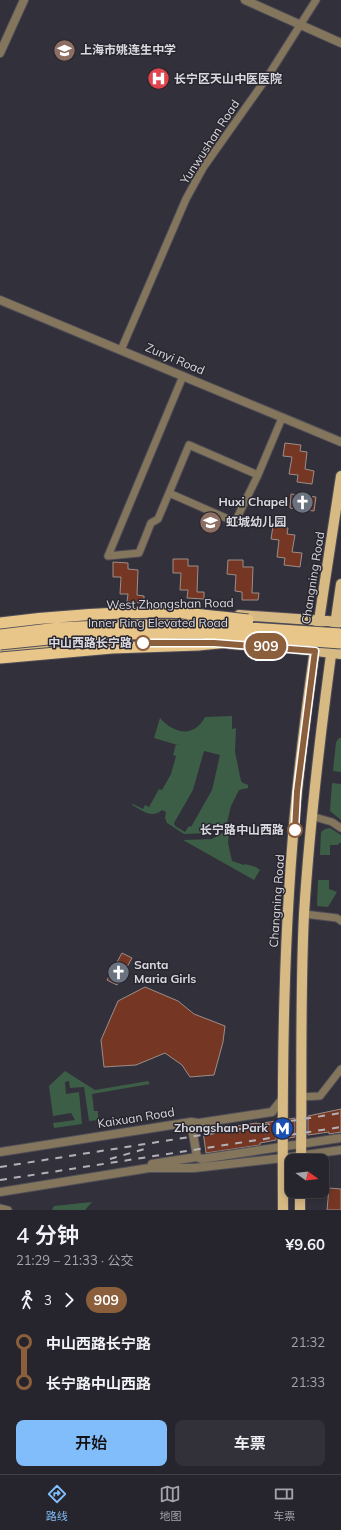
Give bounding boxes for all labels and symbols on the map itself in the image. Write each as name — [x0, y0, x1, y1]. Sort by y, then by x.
school or university icon: 上海市姚连生中学 — [51, 37, 77, 63]
place label: 上海市姚连生中学 — [80, 42, 176, 57]
hospital icon: 长宁区天山中医医院 — [146, 66, 172, 92]
place label: 长宁区天山中医医院 — [174, 71, 282, 86]
street label: Yunwushan Road — [176, 97, 242, 188]
street label: Zunyi Road — [143, 339, 207, 378]
church icon: Huxi Chapel — [290, 489, 316, 515]
place label: Huxi Chapel — [219, 494, 288, 509]
school or university icon: 虹城幼儿园 — [198, 509, 224, 535]
place label: 虹城幼儿园 — [226, 514, 286, 529]
street label: Changning Road — [298, 531, 327, 625]
street label: West Zhongshan Road — [106, 595, 234, 612]
street label: Inner Ring Elevated Road — [88, 615, 228, 630]
line badge: 909 — [243, 633, 289, 659]
place label: 中山西路长宁路 — [48, 635, 132, 650]
marker: 中山西路长宁路 — [135, 635, 151, 651]
place label: 长宁路中山西路 — [200, 822, 284, 837]
marker: 长宁路中山西路 — [287, 822, 303, 838]
street label: Changning Road — [266, 854, 287, 948]
place label: Santa Maria Girls — [134, 957, 196, 986]
church icon: Santa Maria Girls — [105, 959, 131, 985]
street label: Kaixuan Road — [96, 1104, 176, 1131]
metro station icon: Zhongshan Park — [270, 1115, 296, 1141]
place label: Zhongshan Park — [174, 1120, 268, 1135]
north arrow — [285, 1154, 329, 1198]

